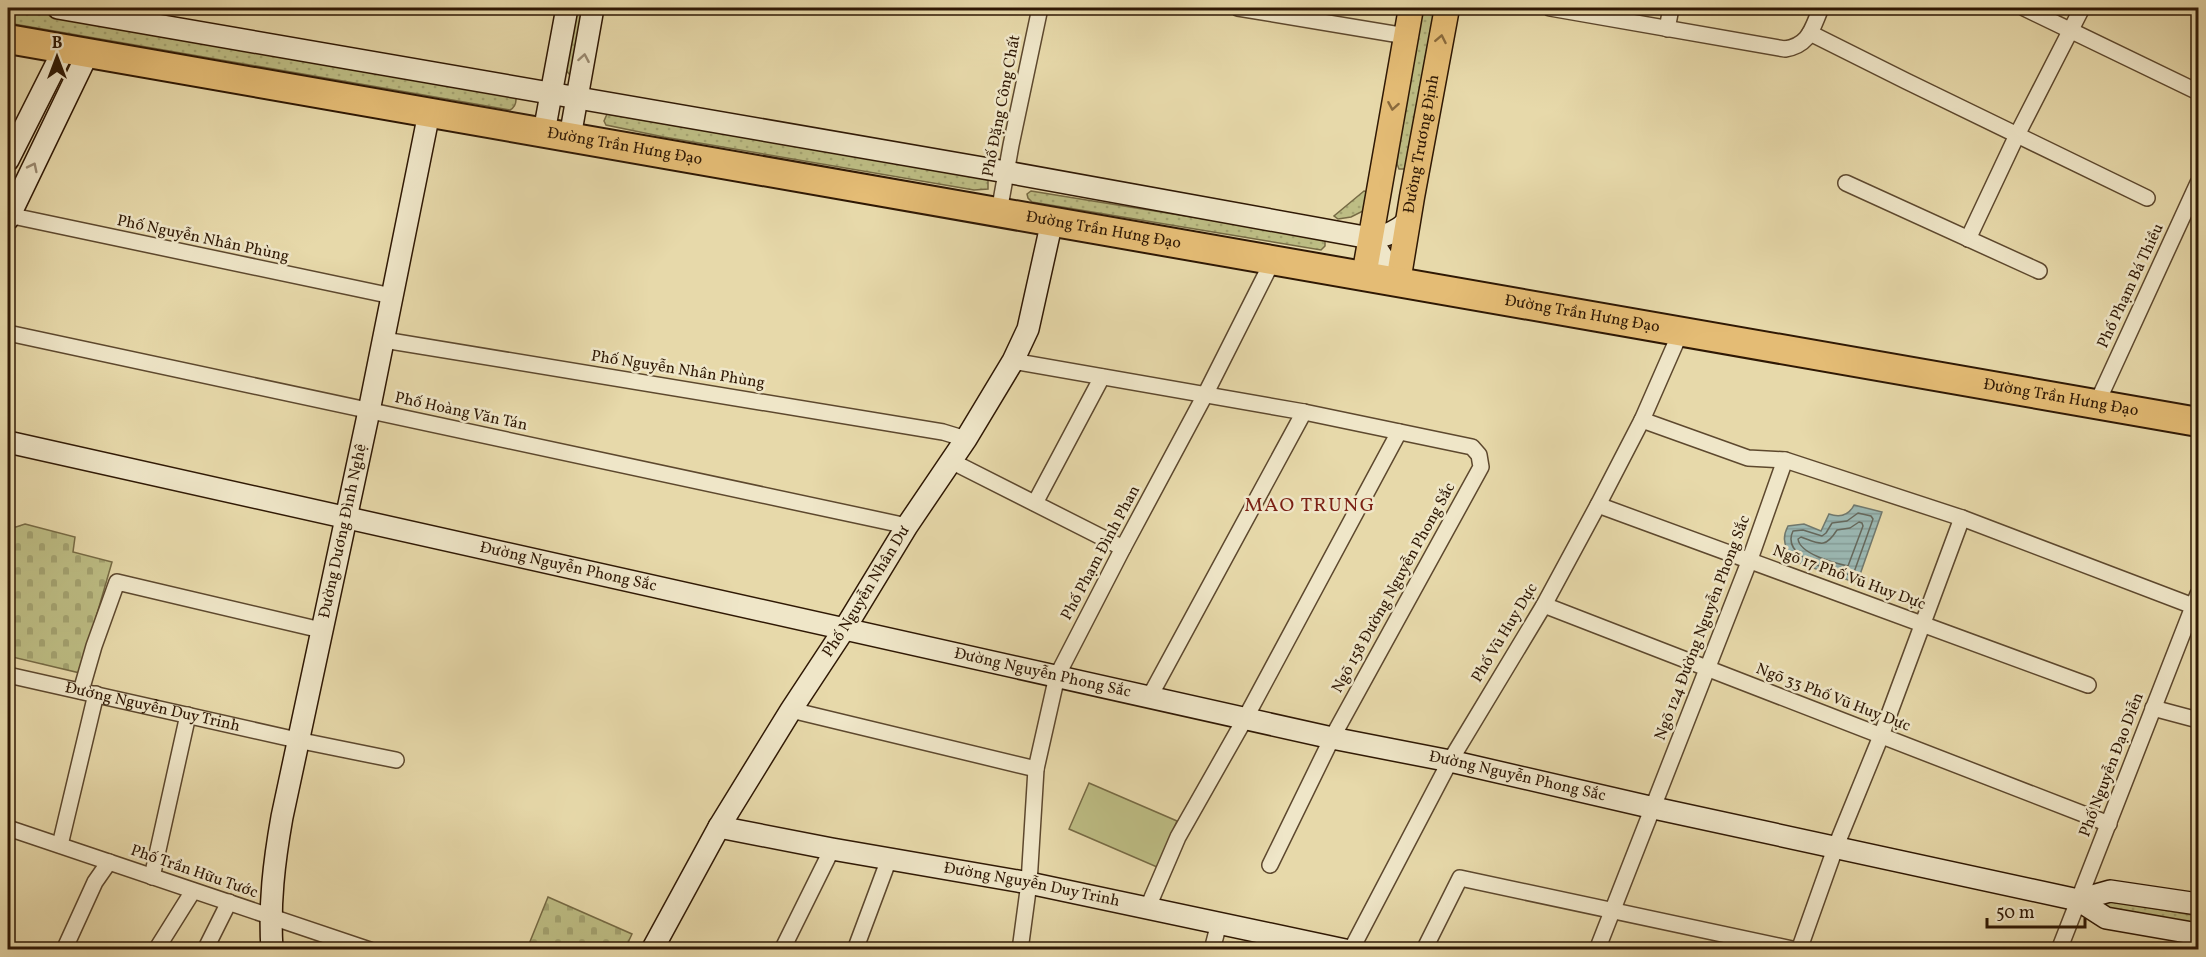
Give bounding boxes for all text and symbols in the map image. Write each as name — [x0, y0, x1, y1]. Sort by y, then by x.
north arrow — [27, 27, 87, 87]
text: B — [52, 33, 63, 55]
street label: Phố Đặng Công Chất — [977, 33, 1027, 179]
one-way arrow — [1434, 34, 1447, 44]
one-way arrow — [577, 54, 590, 64]
street label: Đường Trương Định — [1398, 73, 1445, 215]
one-way arrow — [1387, 101, 1400, 111]
street label: Đường Trần Hưng Đạo — [545, 122, 704, 171]
one-way arrow — [26, 162, 37, 173]
street label: Đường Trần Hưng Đạo — [1024, 206, 1183, 255]
street label: Phố Nguyễn Nhân Phùng — [115, 210, 291, 268]
street label: Phố Phạm Bá Thiều — [2092, 220, 2170, 352]
street label: Đường Trần Hưng Đạo — [1503, 290, 1661, 339]
street label: Phố Nguyễn Nhân Phùng — [590, 345, 766, 395]
street label: Đường Trần Hưng Đạo — [1981, 374, 2140, 422]
street label: Phố Hoàng Văn Tán — [393, 387, 529, 437]
street label: Đường Dương Đình Nghệ — [314, 442, 373, 621]
street label: Ngõ 158 Đường Nguyễn Phong Sắc — [1327, 479, 1461, 697]
street label: Phố Phạm Đình Phan — [1056, 482, 1146, 624]
district label: MAO TRUNG — [1244, 492, 1376, 520]
street label: Ngõ 124 Đường Nguyễn Phong Sắc — [1650, 512, 1756, 744]
street label: Phố Nguyễn Nhân Dư — [818, 521, 916, 662]
street label: Đường Nguyễn Phong Sắc — [478, 537, 659, 598]
street label: Ngõ 17 Phố Vũ Huy Dực — [1769, 540, 1929, 616]
street label: Phố Vũ Huy Dực — [1467, 579, 1543, 687]
street label: Đường Nguyễn Phong Sắc — [952, 643, 1133, 704]
street label: Ngõ 33 Phố Vũ Huy Dực — [1753, 658, 1913, 738]
street label: Đường Nguyễn Duy Trinh — [63, 677, 242, 738]
street label: Phố Nguyễn Đạo Diễn — [2074, 690, 2150, 840]
street label: Đường Nguyễn Phong Sắc — [1427, 746, 1608, 808]
street label: Phố Trần Hữu Tước — [127, 840, 261, 904]
street label: Đường Nguyễn Duy Trinh — [942, 857, 1122, 913]
scale bar — [1987, 891, 2084, 929]
text: 50 m — [1996, 901, 2035, 926]

